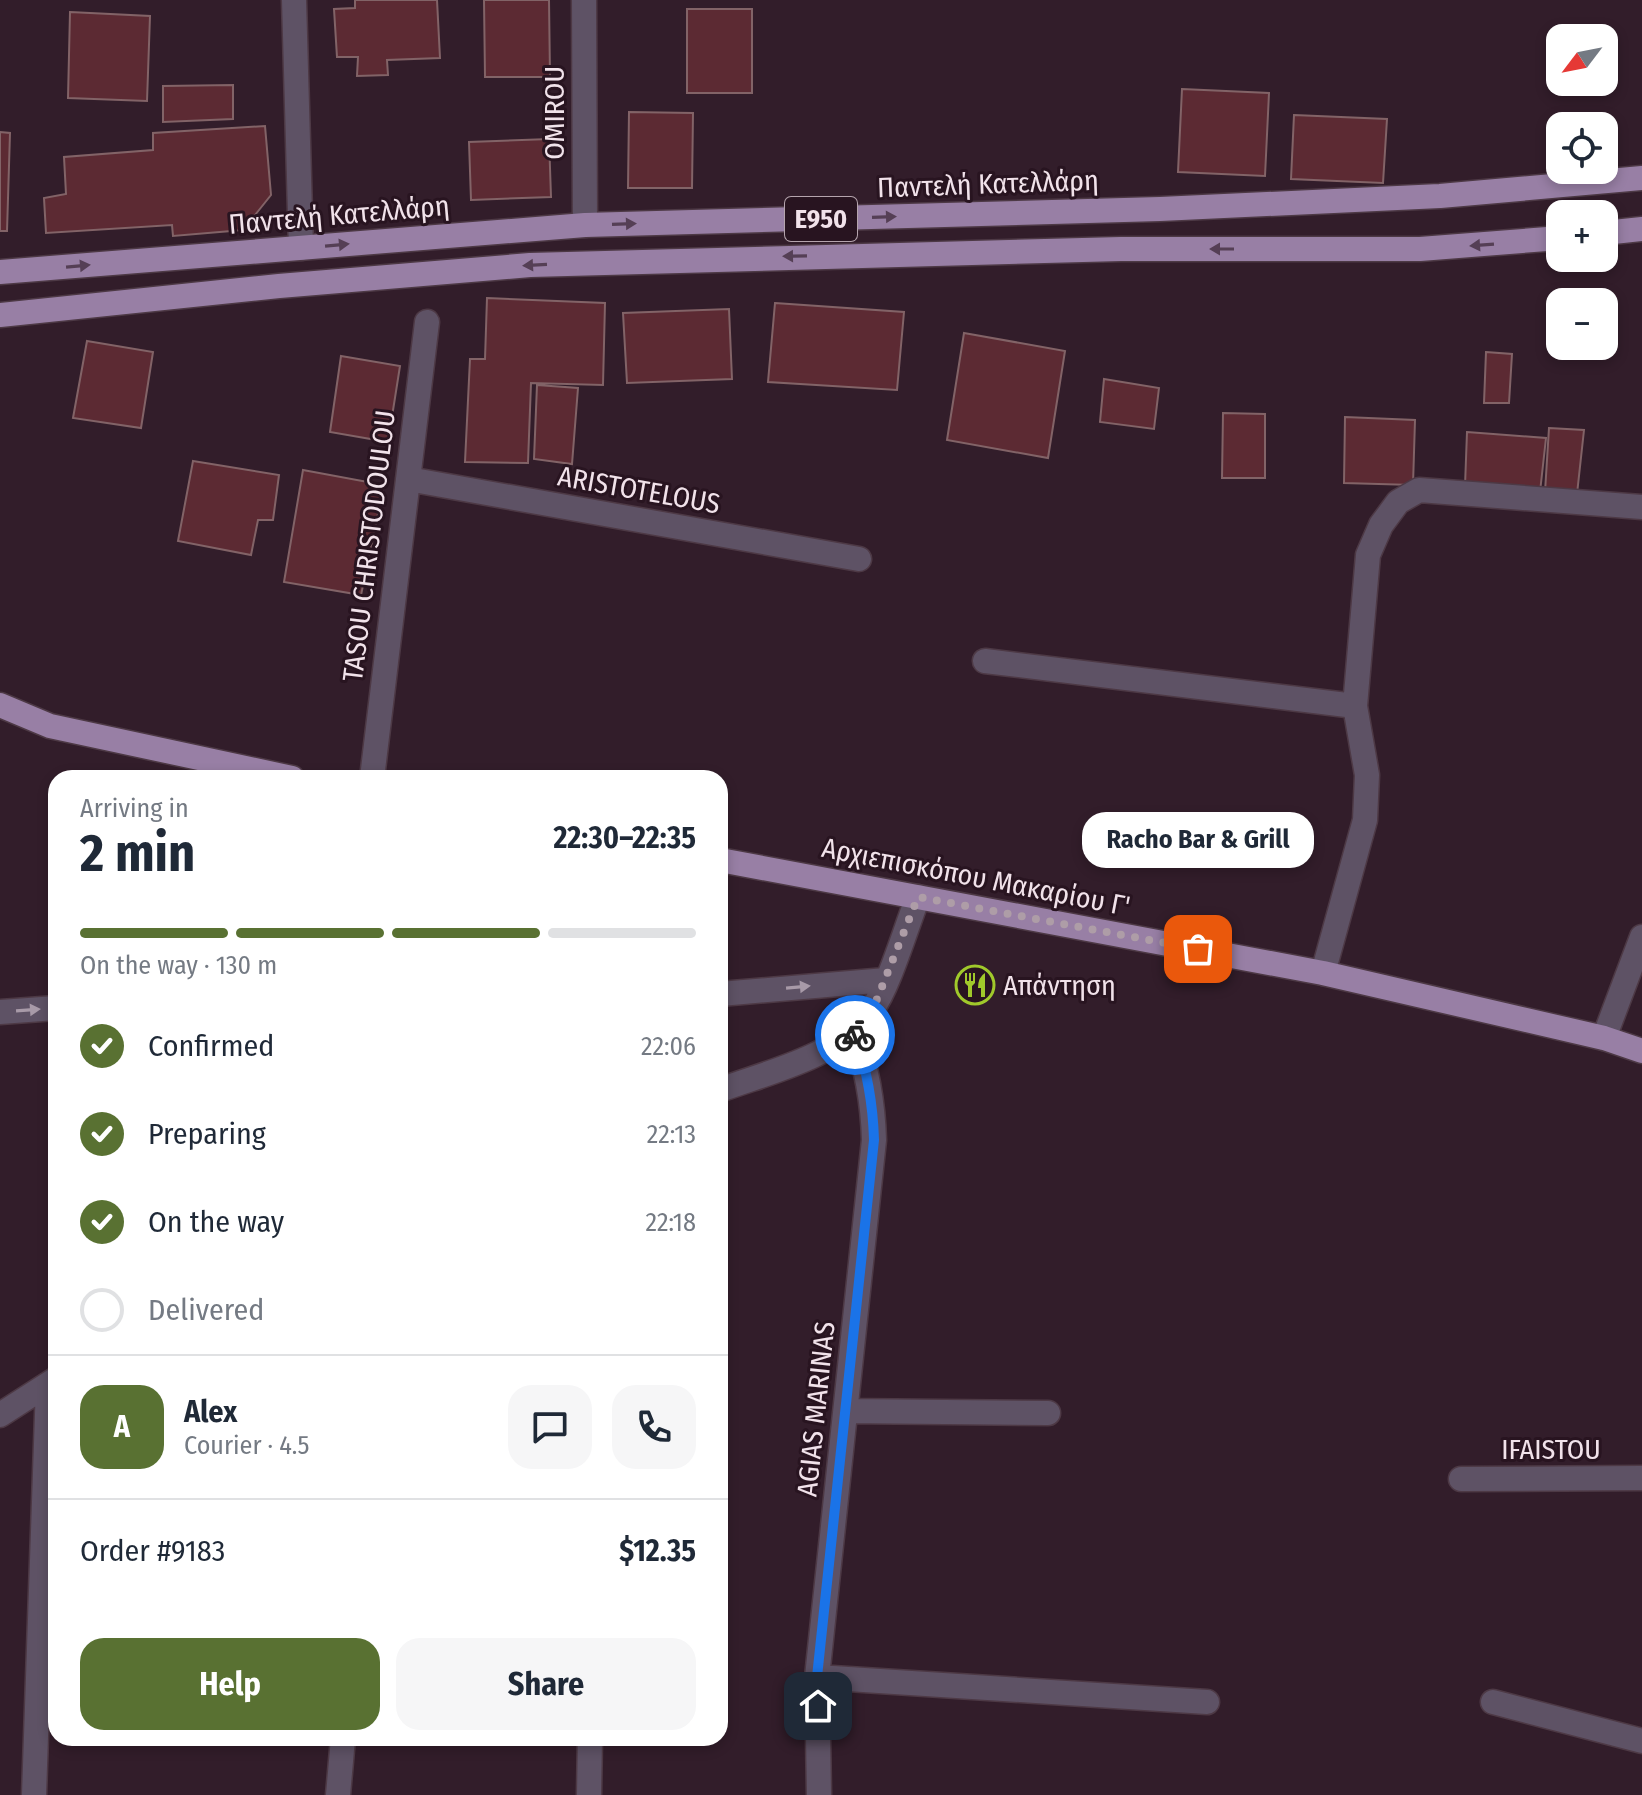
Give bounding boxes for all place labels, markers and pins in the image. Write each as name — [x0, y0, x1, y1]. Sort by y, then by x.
callout: Racho Bar & Grill — [1082, 813, 1314, 869]
pin — [1164, 915, 1232, 983]
restaurant icon: Απάντηση — [954, 964, 996, 1006]
place label: Απάντηση — [1003, 969, 1116, 1002]
pin — [784, 1672, 852, 1740]

